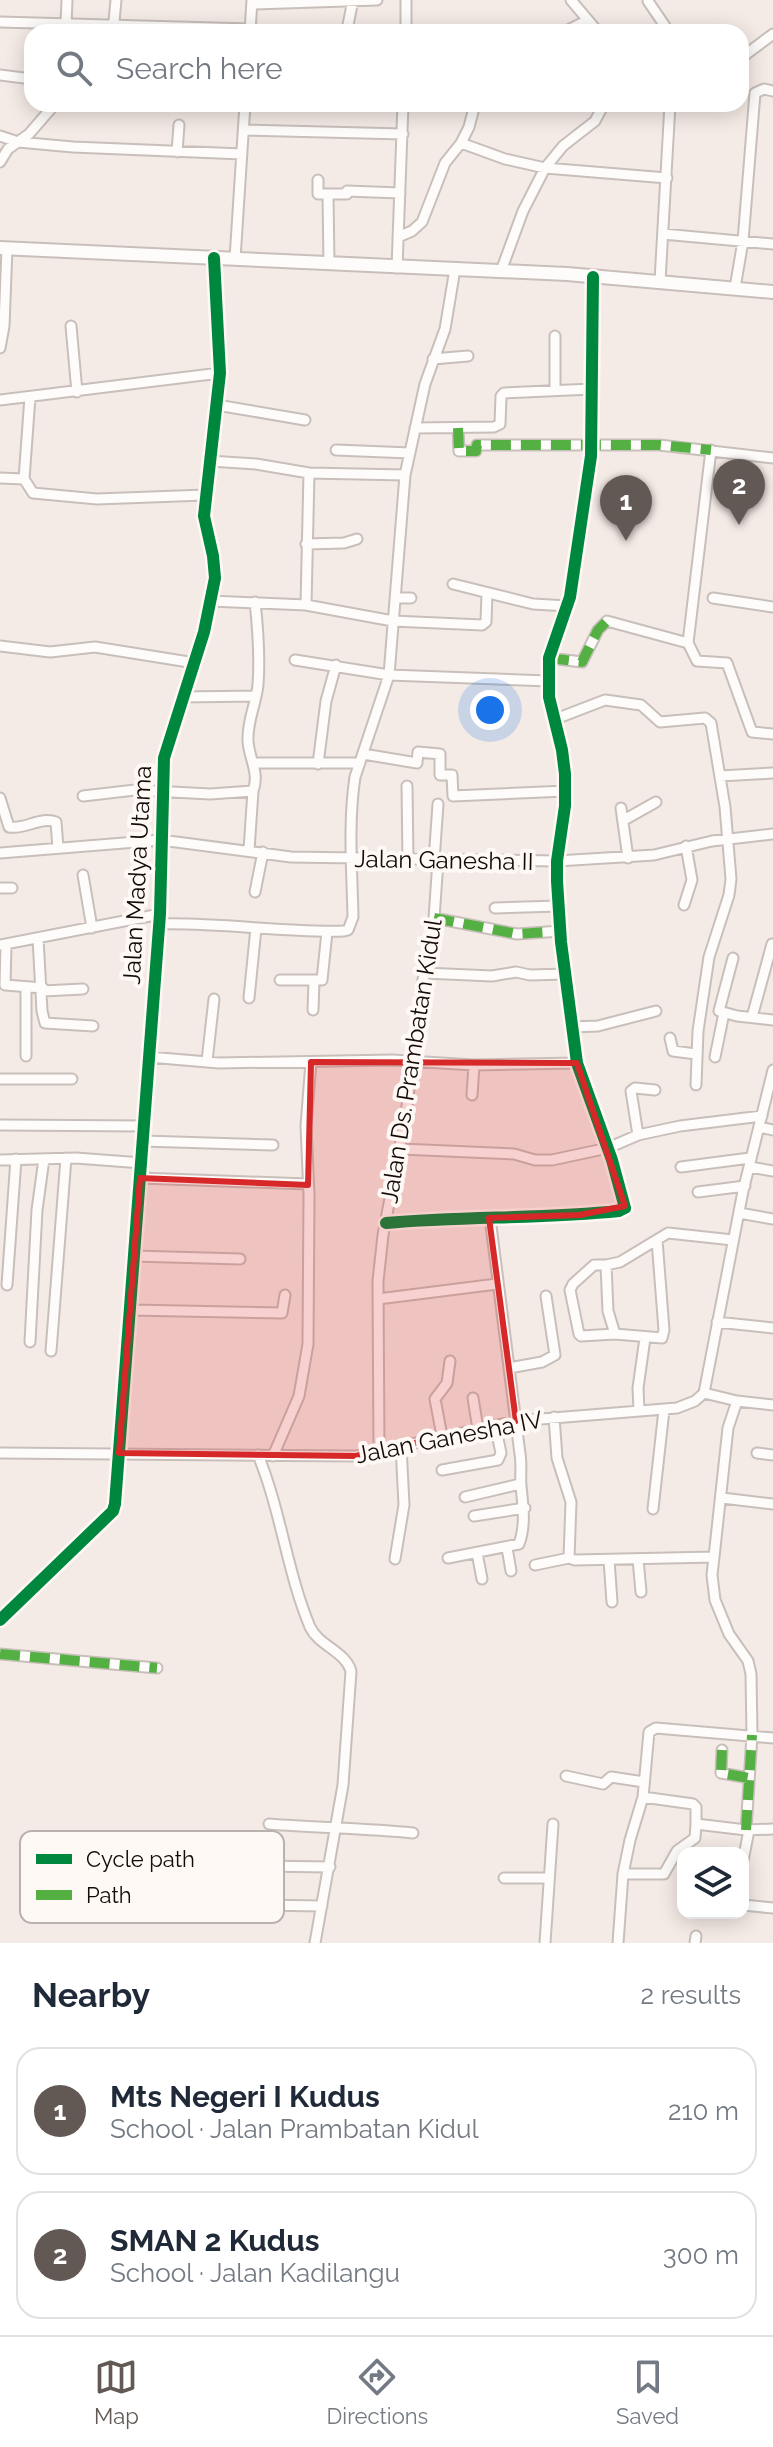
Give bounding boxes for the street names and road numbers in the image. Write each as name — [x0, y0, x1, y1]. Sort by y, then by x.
street label: Jalan Madya Utama — [117, 765, 157, 985]
street label: Jalan Ganesha II — [354, 844, 534, 876]
street label: Jalan Ds. Prambatan Kidul — [374, 916, 448, 1205]
street label: Jalan Ganesha IV — [353, 1405, 545, 1469]

